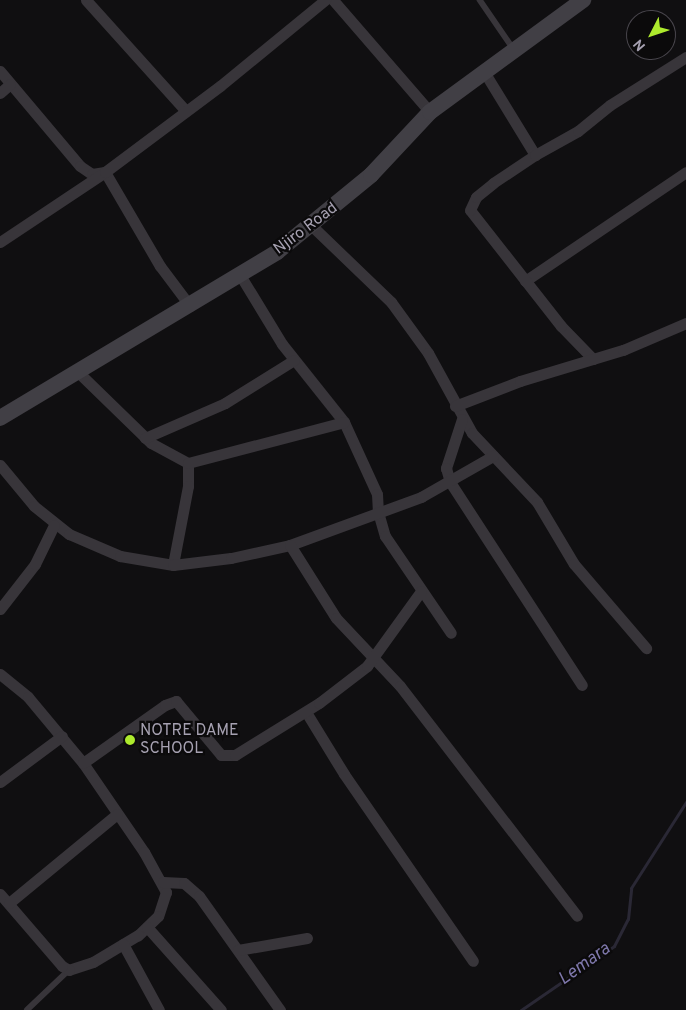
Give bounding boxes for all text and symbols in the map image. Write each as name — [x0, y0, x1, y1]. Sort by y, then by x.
north arrow — [626, 10, 676, 60]
text: N — [630, 35, 650, 54]
street label: Njiro Road — [270, 199, 342, 259]
place label: NOTRE DAME SCHOOL — [140, 721, 239, 759]
marker: NOTRE DAME SCHOOL — [124, 734, 136, 746]
water label: Lemara — [555, 939, 615, 991]

